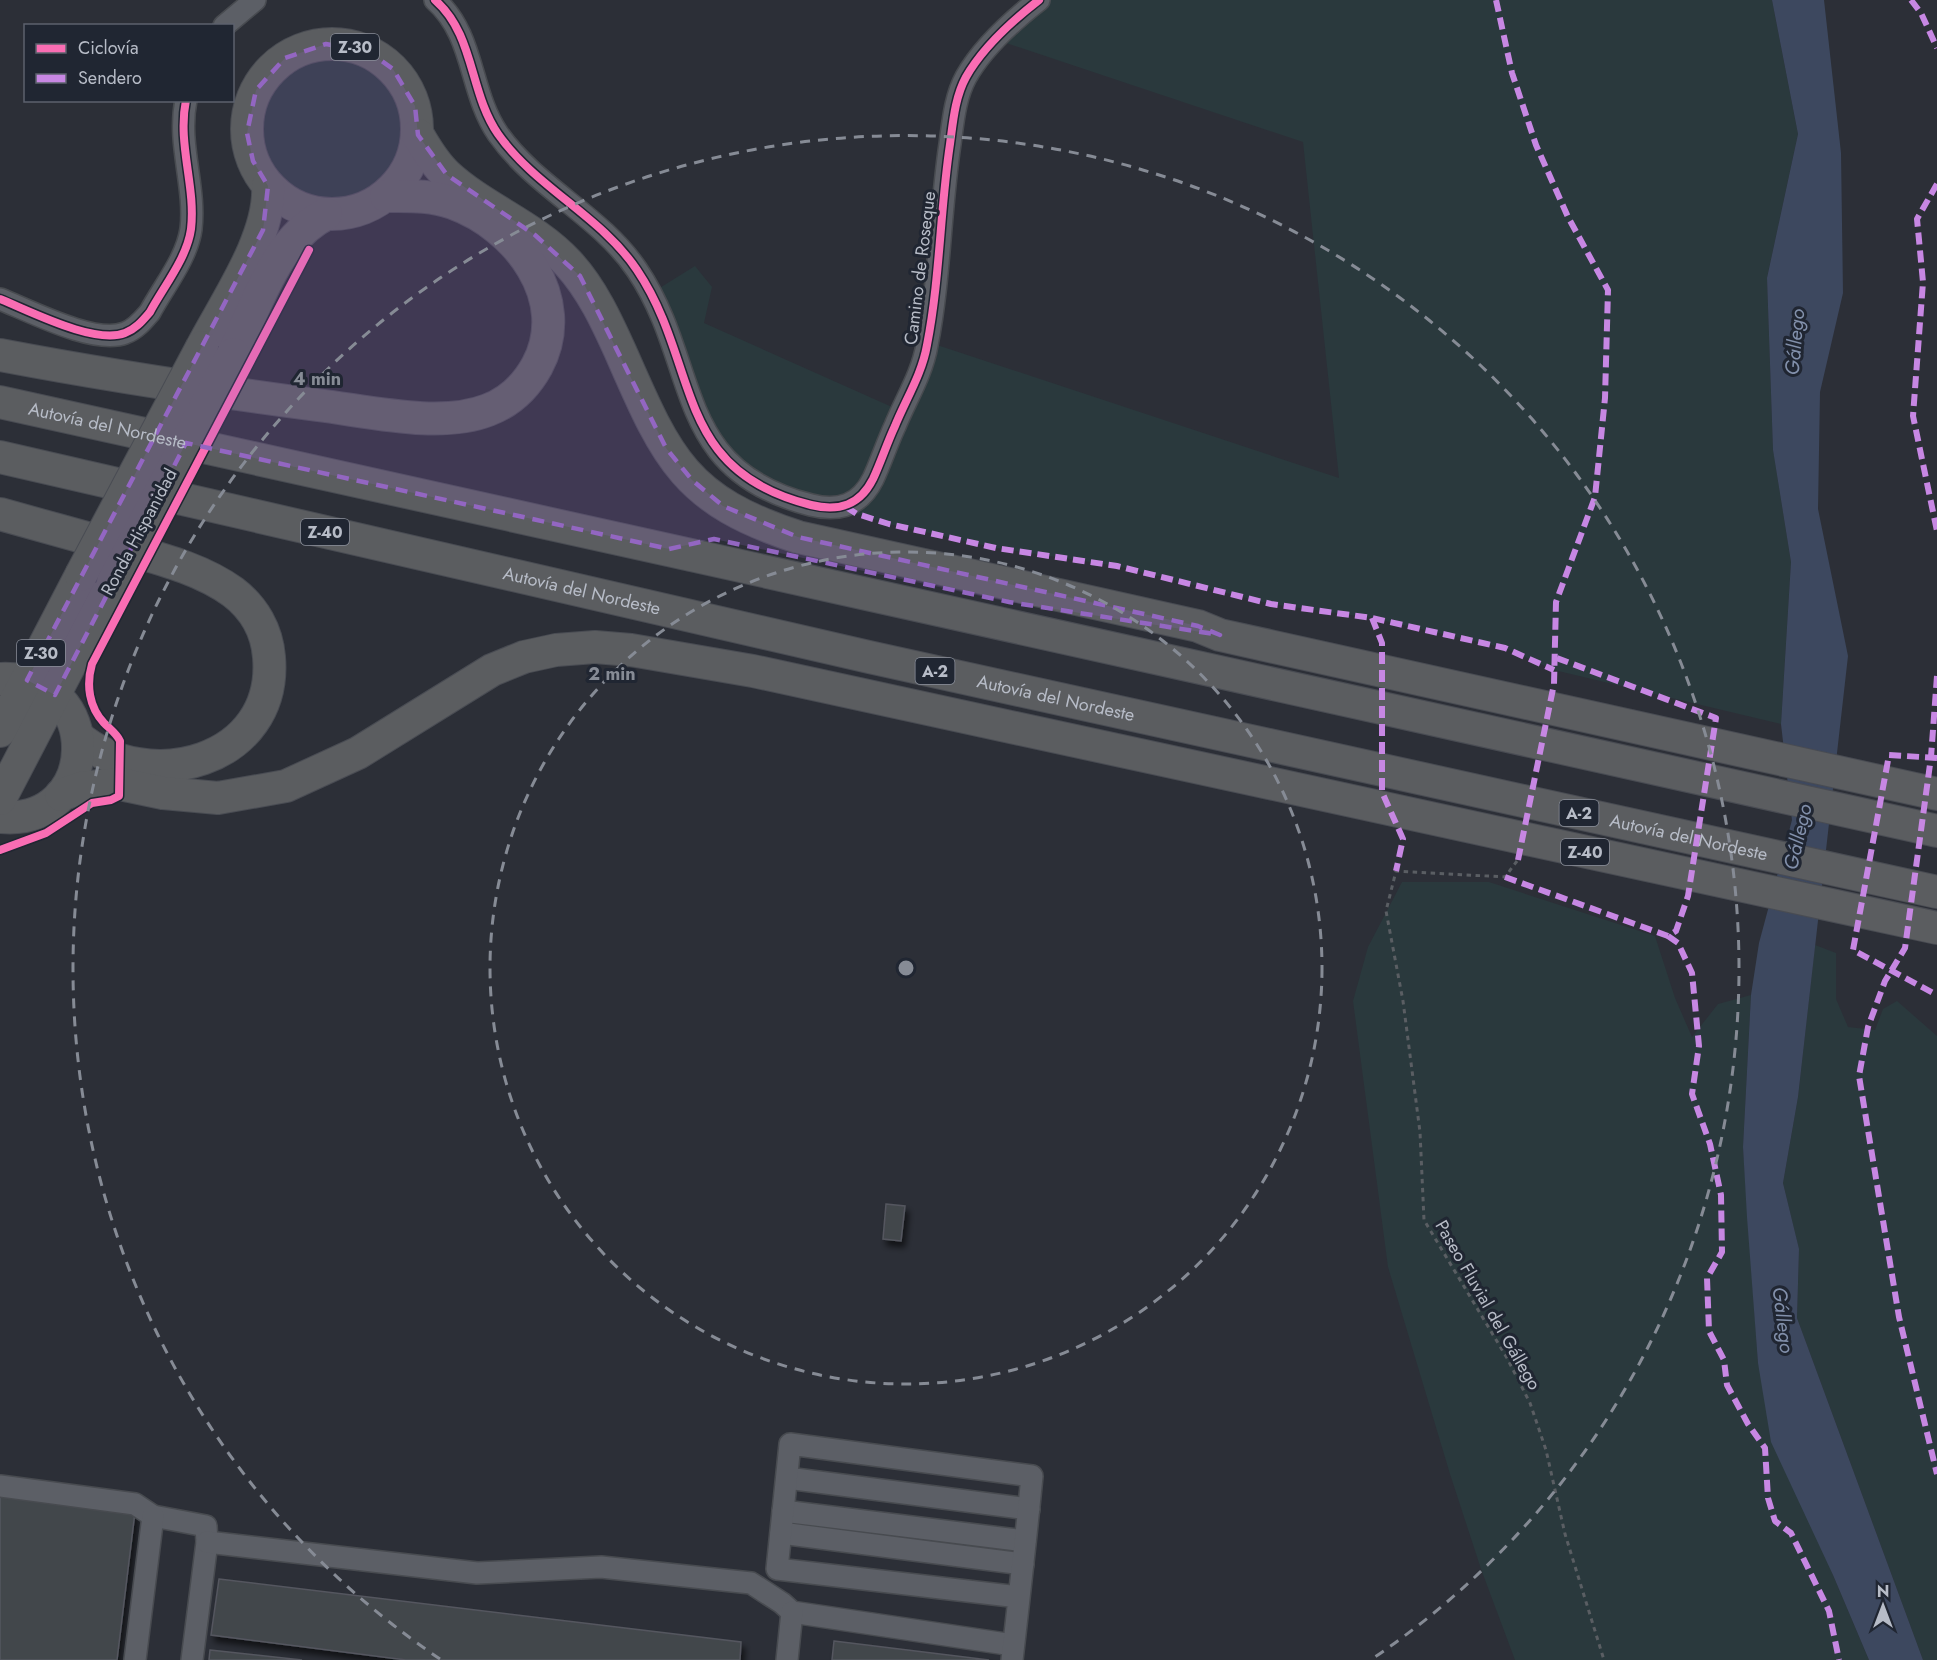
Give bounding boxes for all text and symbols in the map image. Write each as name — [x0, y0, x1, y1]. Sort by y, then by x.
legend — [24, 24, 234, 102]
road number: Z-30 — [331, 34, 379, 60]
text: Ciclovía — [78, 35, 139, 61]
text: Sendero — [78, 65, 142, 91]
street label: Camino de Roseque — [898, 190, 942, 346]
water label: Gállego — [1778, 307, 1812, 376]
text: 4 min — [293, 366, 341, 392]
street label: Autovía del Nordeste — [26, 396, 189, 456]
street label: Ronda Hispanidad — [94, 464, 184, 600]
road number: Z-40 — [301, 519, 349, 545]
street label: Autovía del Nordeste — [500, 560, 663, 622]
road number: Z-30 — [17, 640, 65, 666]
road number: A-2 — [916, 658, 954, 684]
text: 2 min — [588, 661, 636, 687]
street label: Autovía del Nordeste — [974, 668, 1137, 728]
road number: A-2 — [1560, 800, 1598, 826]
water label: Gállego — [1776, 801, 1820, 873]
street label: Autovía del Nordeste — [1607, 807, 1770, 867]
road number: Z-40 — [1561, 839, 1609, 865]
centre of rings — [896, 958, 916, 978]
street label: Paseo Fluvial del Gállego — [1429, 1215, 1547, 1395]
water label: Gállego — [1765, 1285, 1802, 1355]
north arrow — [1853, 1576, 1913, 1636]
text: N — [1877, 1580, 1889, 1603]

